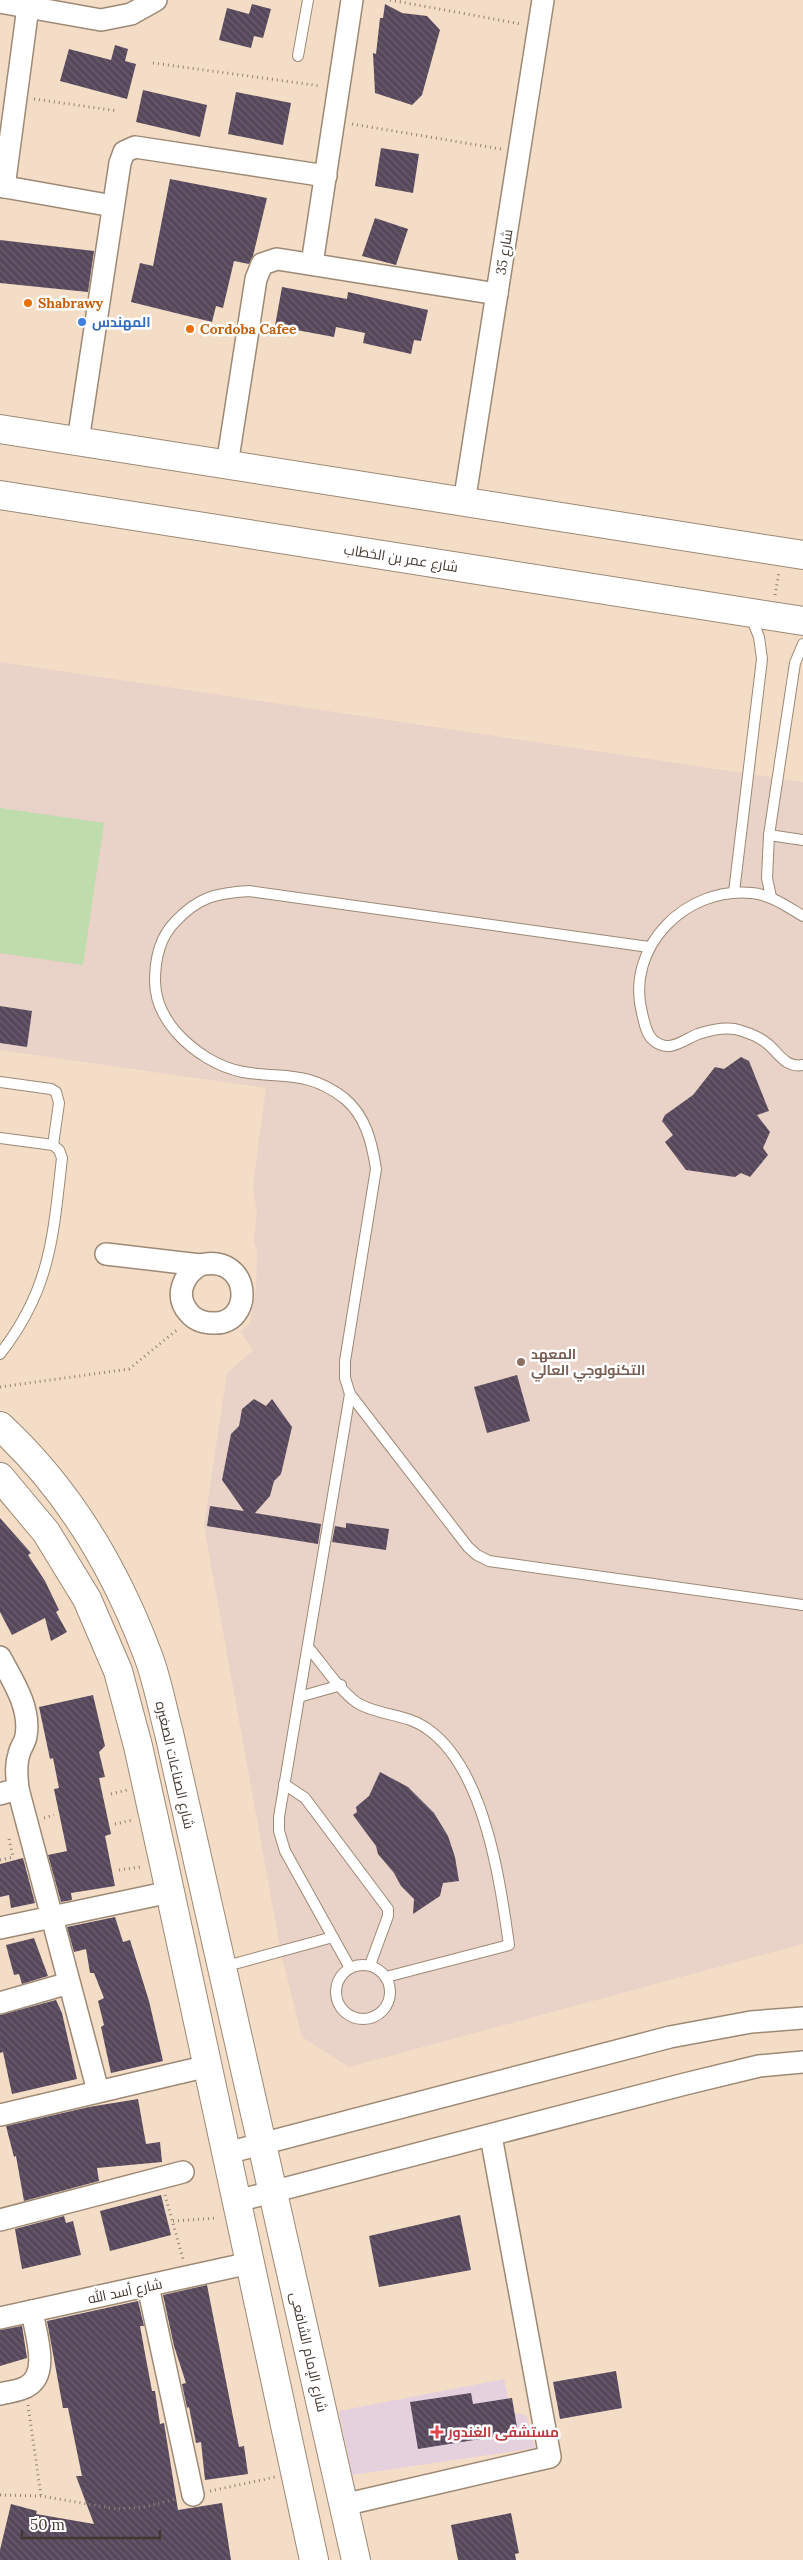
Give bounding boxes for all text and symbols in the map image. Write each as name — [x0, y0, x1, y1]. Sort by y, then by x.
street label: شارع 35 — [491, 228, 517, 276]
place label: Shabrawy — [38, 294, 104, 312]
marker: Shabrawy — [22, 297, 34, 309]
place label: المهندس — [92, 313, 151, 331]
marker: المهندس — [76, 316, 88, 328]
place label: Cordoba Cafee — [200, 320, 297, 338]
marker: Cordoba Cafee — [184, 323, 196, 335]
street label: شارع عمر بن الخطاب — [343, 540, 459, 576]
place label: المعهد التكنولوجي العالي — [531, 1345, 645, 1382]
marker: المعهد التكنولوجي العالي — [515, 1356, 527, 1368]
street label: شارع الصناعات الصغيره — [152, 1699, 198, 1831]
street label: شارع أسد الله — [86, 2274, 164, 2308]
street label: شارع الإمام الشافعى — [285, 2290, 332, 2414]
place label: مستشفى الغندور — [447, 2423, 559, 2441]
marker: مستشفى الغندور — [430, 2425, 444, 2439]
scale bar — [22, 2508, 160, 2540]
text: 50 m — [30, 2515, 65, 2534]

